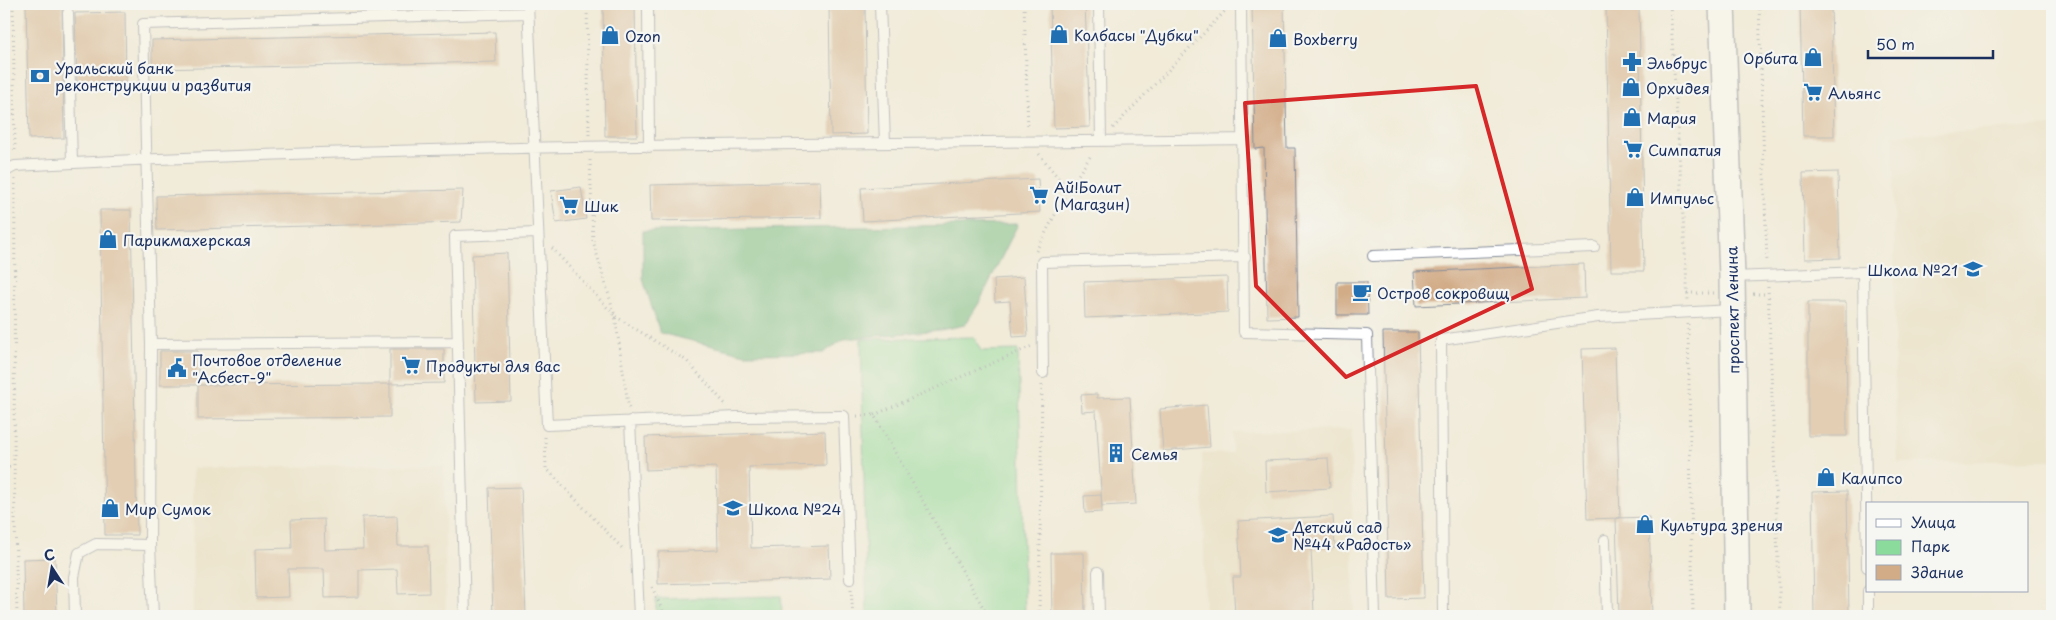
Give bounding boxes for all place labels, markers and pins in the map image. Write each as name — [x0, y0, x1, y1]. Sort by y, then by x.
shop icon: Колбасы "Дубки" — [1048, 23, 1070, 45]
place label: Колбасы "Дубки" — [1074, 23, 1199, 46]
shop icon: Ozon — [599, 24, 621, 46]
place label: Ozon — [625, 24, 661, 47]
shop icon: Boxberry — [1267, 27, 1289, 49]
place label: Boxberry — [1293, 27, 1358, 50]
place label: Орбита — [1743, 46, 1799, 69]
shop icon: Орбита — [1802, 46, 1824, 68]
pharmacy icon: Эльбрус — [1621, 51, 1643, 73]
place label: Эльбрус — [1647, 51, 1707, 74]
place label: Уральский банк реконструкции и развития — [55, 56, 252, 96]
bank icon: Уральский банк реконструкции и развития — [29, 65, 51, 87]
shop icon: Орхидея — [1620, 76, 1642, 98]
place label: Орхидея — [1646, 76, 1710, 99]
supermarket icon: Альянс — [1802, 81, 1824, 103]
place label: Альянс — [1828, 81, 1881, 104]
shop icon: Мария — [1621, 106, 1643, 128]
place label: Мария — [1647, 106, 1697, 129]
supermarket icon: Симпатия — [1622, 138, 1644, 160]
place label: Симпатия — [1648, 138, 1722, 161]
place label: Ай!Болит (Магазин) — [1054, 175, 1130, 215]
supermarket icon: Ай!Болит (Магазин) — [1028, 184, 1050, 206]
shop icon: Импульс — [1624, 186, 1646, 208]
place label: Импульс — [1650, 186, 1714, 209]
supermarket icon: Шик — [558, 194, 580, 216]
place label: Шик — [584, 194, 619, 217]
shop icon: Парикмахерская — [97, 228, 119, 250]
place label: Парикмахерская — [123, 228, 251, 251]
place label: Школа №21 — [1867, 258, 1958, 281]
school or university icon: Школа №21 — [1962, 258, 1984, 280]
cafe icon: Остров сокровищ — [1351, 281, 1373, 303]
place label: Остров сокровищ — [1377, 281, 1510, 304]
place label: Почтовое отделение "Асбест-9" — [192, 348, 342, 388]
supermarket icon: Продукты для вас — [400, 354, 422, 376]
place label: Продукты для вас — [426, 354, 560, 377]
public building icon: Почтовое отделение "Асбест-9" — [166, 357, 188, 379]
building icon: Семья — [1105, 442, 1127, 464]
place label: Семья — [1131, 442, 1178, 465]
shop icon: Калипсо — [1815, 466, 1837, 488]
place label: Калипсо — [1841, 466, 1903, 489]
shop icon: Мир Сумок — [99, 497, 121, 519]
place label: Мир Сумок — [125, 497, 211, 520]
school or university icon: Школа №24 — [722, 497, 744, 519]
place label: Школа №24 — [748, 497, 841, 520]
shop icon: Культура зрения — [1634, 513, 1656, 535]
place label: Культура зрения — [1660, 513, 1783, 536]
place label: Детский сад №44 «Радость» — [1292, 515, 1412, 555]
school or university icon: Детский сад №44 «Радость» — [1267, 524, 1289, 546]

